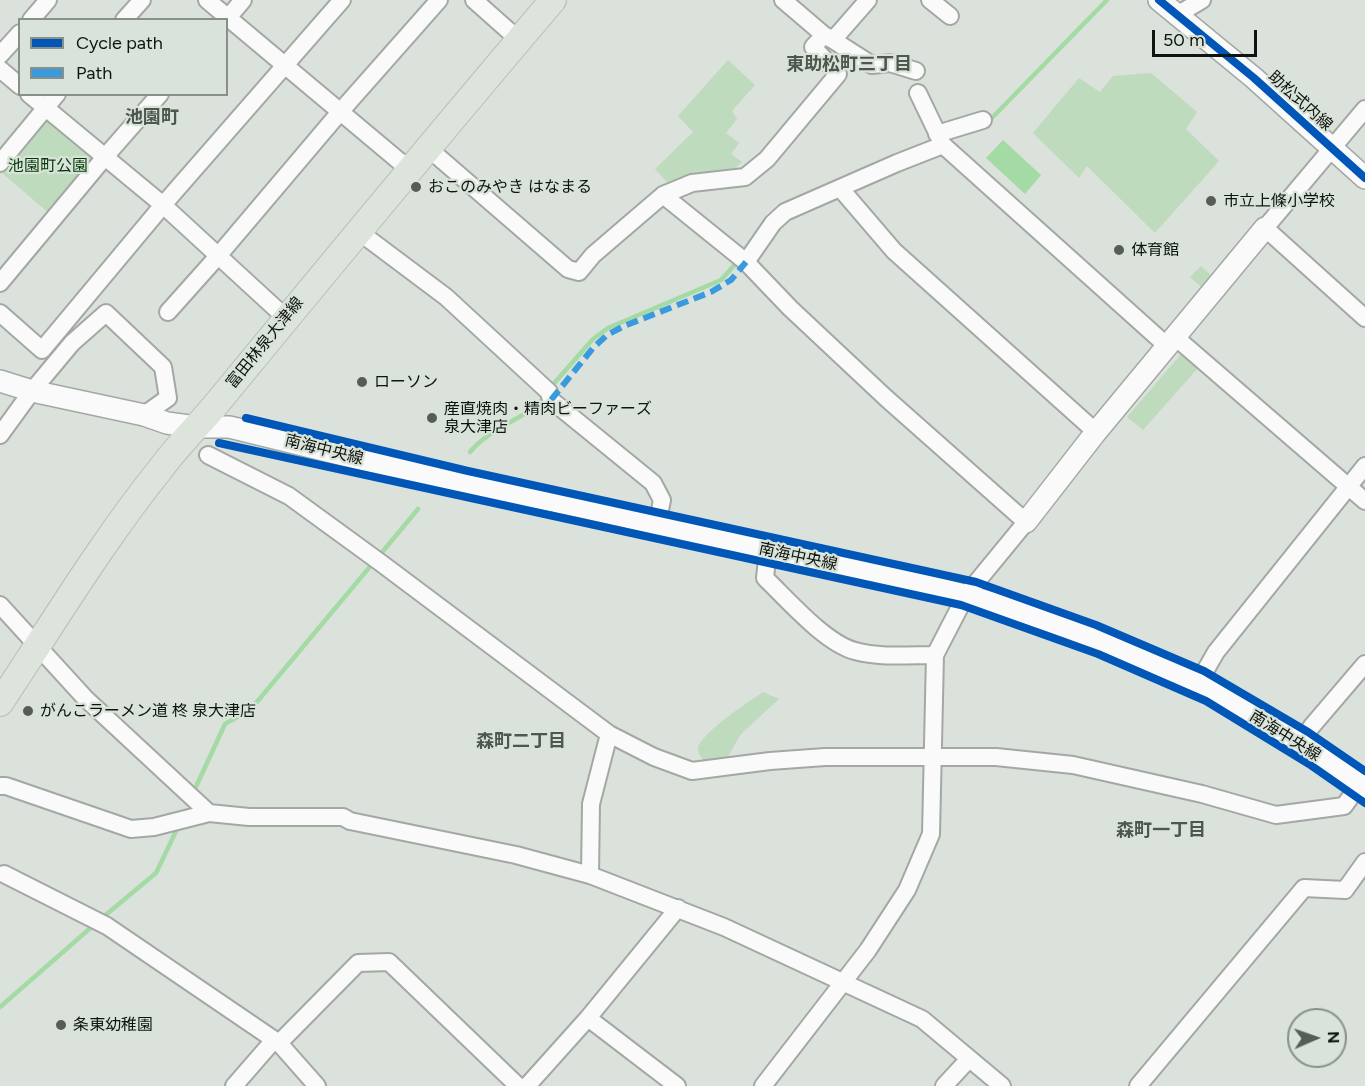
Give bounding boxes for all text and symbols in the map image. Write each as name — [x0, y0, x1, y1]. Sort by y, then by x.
legend — [18, 18, 228, 96]
scale bar — [1155, 18, 1260, 56]
text: 50 m — [1163, 29, 1205, 51]
text: Cycle path — [76, 32, 163, 54]
district label: 東助松町三丁目 — [786, 54, 912, 76]
text: Path — [76, 62, 112, 84]
street label: 助松式内線 — [1264, 67, 1336, 135]
district label: 池園町 — [125, 107, 179, 129]
park label: 池園町公園 — [8, 156, 88, 176]
place label: おこのみやき はなまる — [428, 177, 592, 197]
marker: おこのみやき はなまる — [409, 180, 423, 194]
place label: 市立上條小学校 — [1223, 191, 1335, 211]
marker: 市立上條小学校 — [1204, 194, 1218, 208]
place label: 体育館 — [1131, 240, 1179, 260]
marker: 体育館 — [1112, 243, 1126, 257]
street label: 富田林泉大津線 — [222, 293, 308, 393]
place label: ローソン — [374, 372, 438, 392]
marker: ローソン — [355, 375, 369, 389]
place label: 産直焼肉・精肉ビーファーズ 泉大津店 — [444, 399, 652, 437]
marker: 産直焼肉・精肉ビーファーズ 泉大津店 — [425, 411, 439, 425]
street label: 南海中央線 — [283, 431, 365, 469]
street label: 南海中央線 — [757, 539, 839, 575]
place label: がんこラーメン道 柊 泉大津店 — [40, 701, 256, 721]
marker: がんこラーメン道 柊 泉大津店 — [21, 704, 35, 718]
street label: 南海中央線 — [1246, 707, 1324, 765]
district label: 森町二丁目 — [476, 731, 566, 753]
district label: 森町一丁目 — [1116, 820, 1206, 842]
north arrow — [1287, 1008, 1347, 1068]
place label: 条東幼稚園 — [73, 1015, 153, 1035]
marker: 条東幼稚園 — [54, 1018, 68, 1032]
text: N — [1324, 1031, 1343, 1044]

